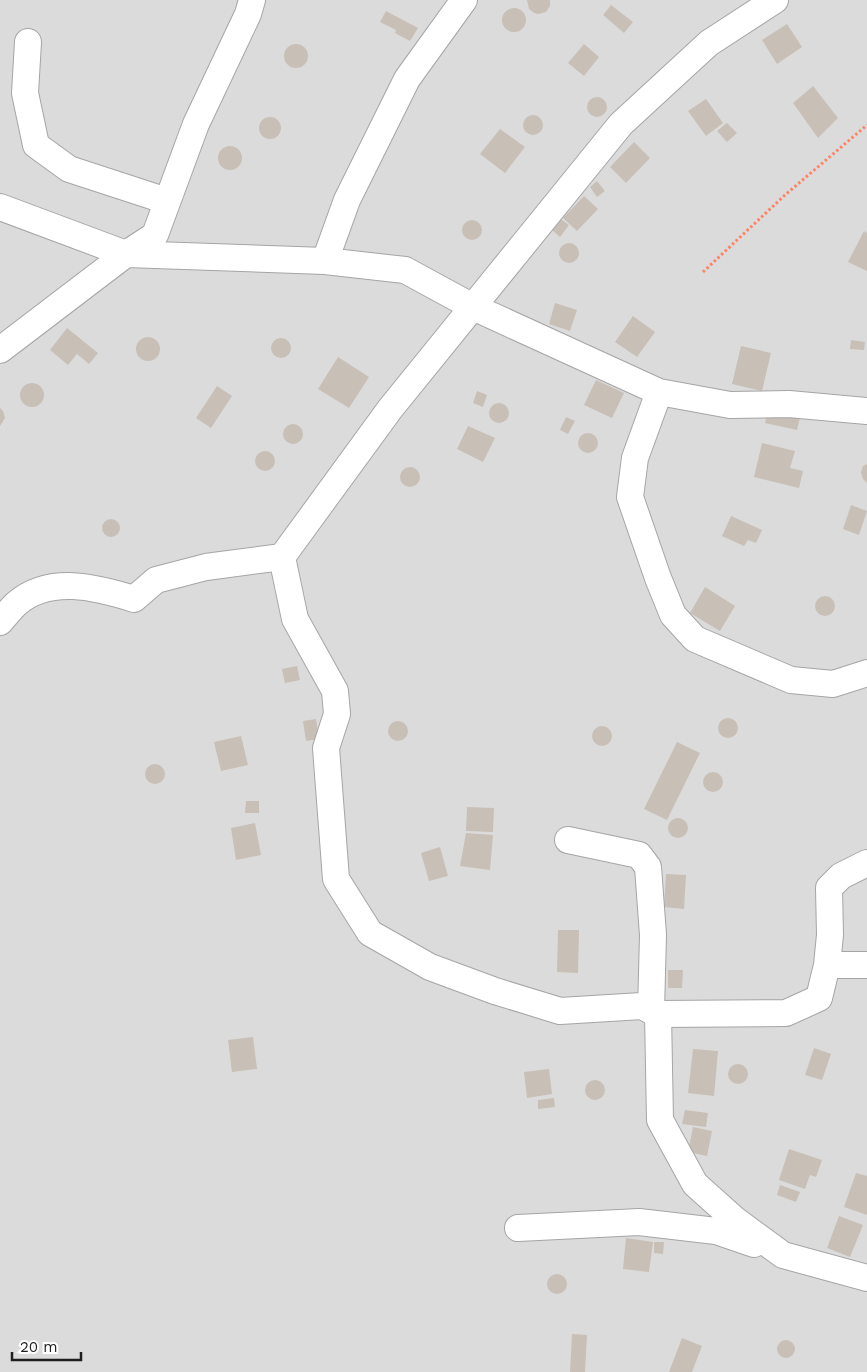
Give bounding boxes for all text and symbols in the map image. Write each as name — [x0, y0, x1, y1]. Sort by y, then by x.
scale bar — [12, 1330, 81, 1362]
text: 20 m — [20, 1338, 58, 1356]

